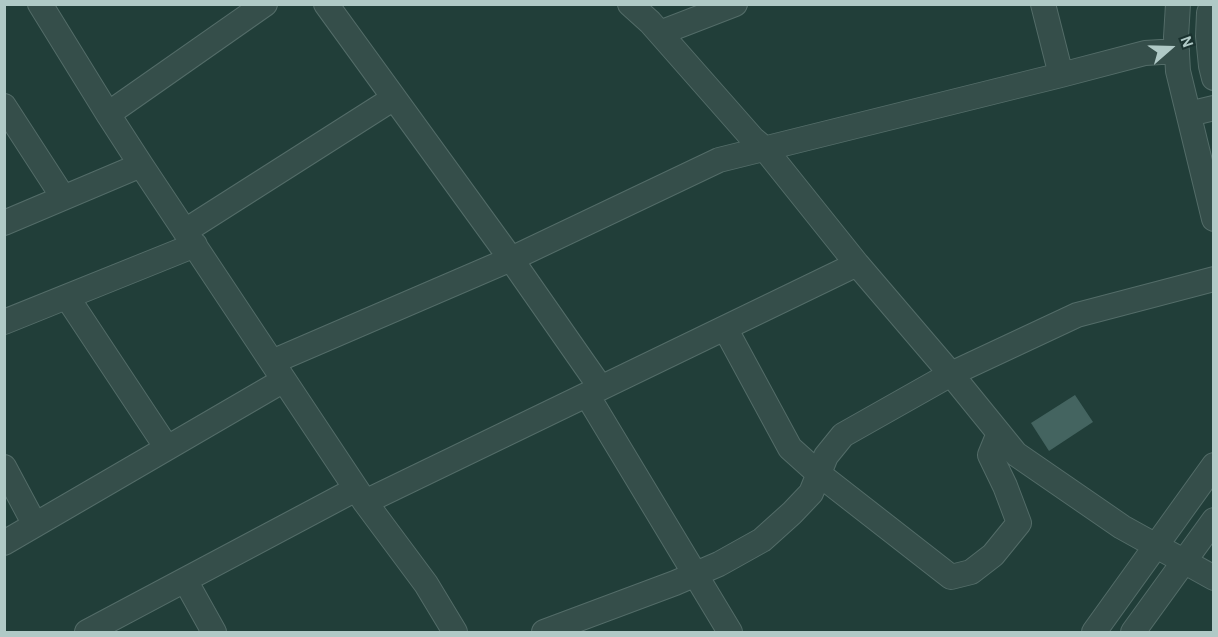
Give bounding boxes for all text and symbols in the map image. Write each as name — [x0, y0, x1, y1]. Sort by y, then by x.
north arrow — [1140, 18, 1200, 78]
text: N — [1177, 34, 1196, 50]

